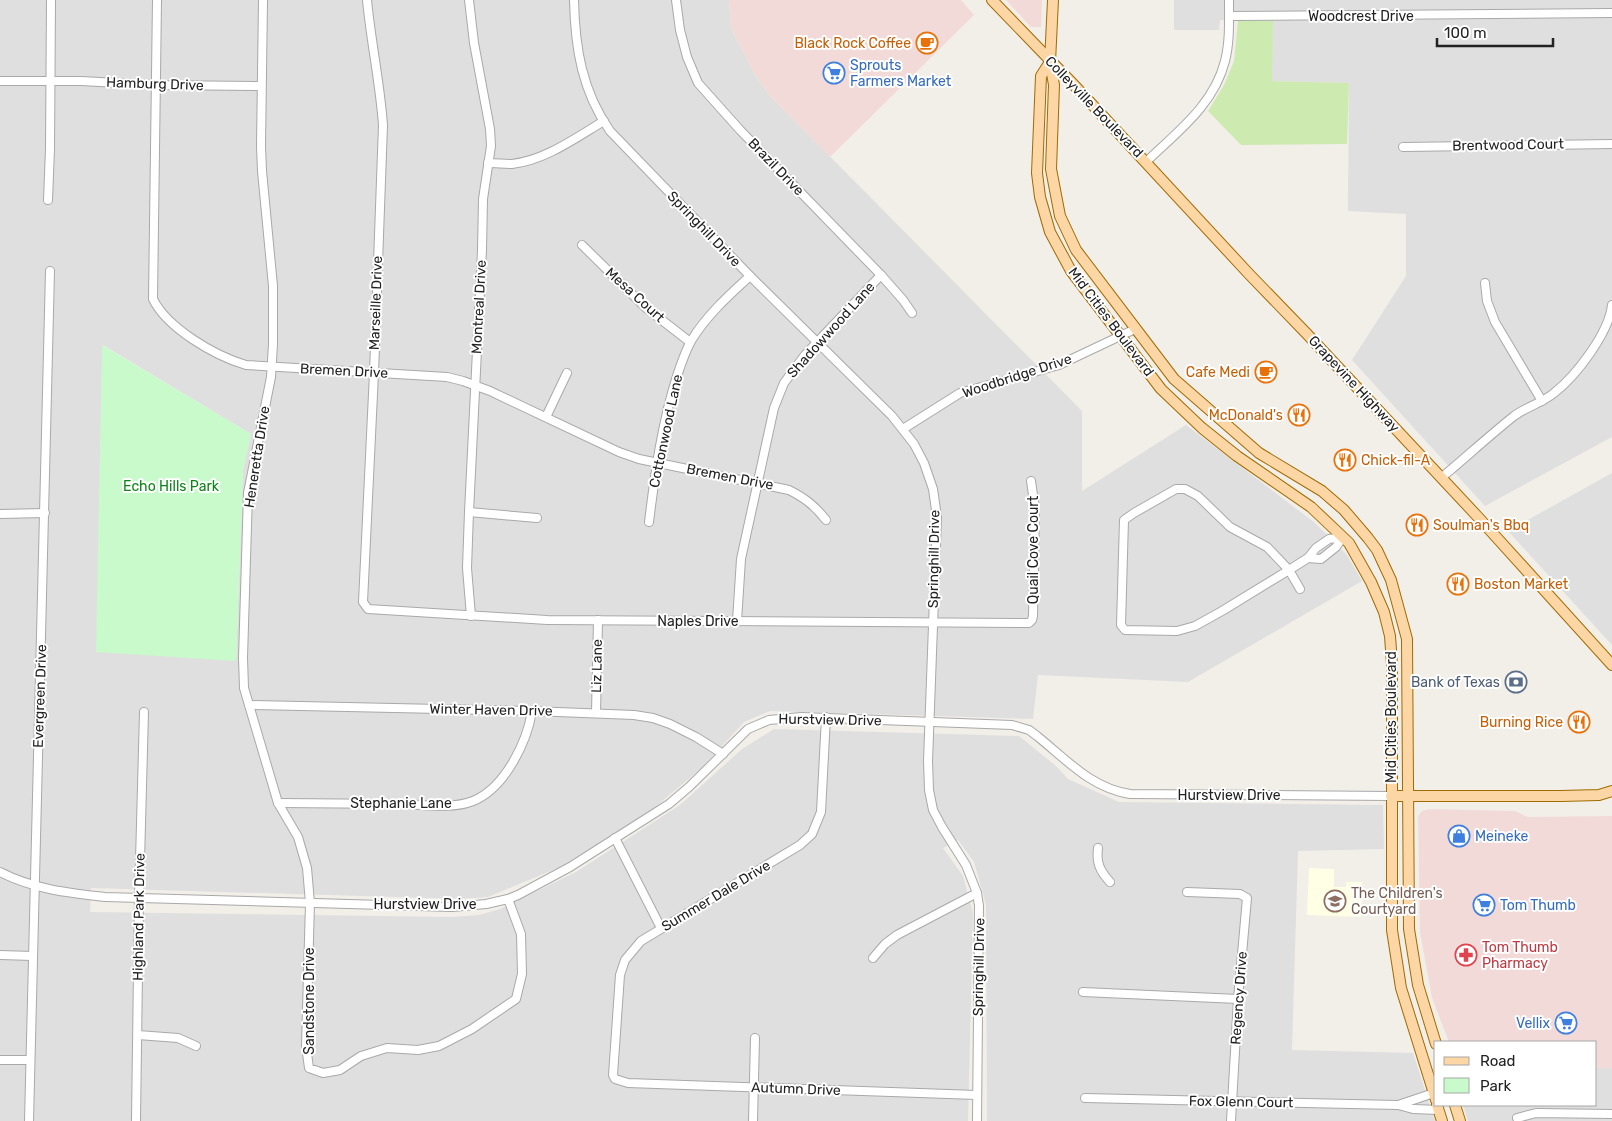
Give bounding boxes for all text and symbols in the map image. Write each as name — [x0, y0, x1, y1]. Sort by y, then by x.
street label: Woodcrest Drive — [1308, 8, 1414, 25]
scale bar — [1437, 15, 1553, 47]
text: 100 m — [1444, 24, 1486, 42]
cafe icon: Black Rock Coffee — [915, 31, 939, 55]
place label: Black Rock Coffee — [794, 35, 911, 52]
street label: Colleyville Boulevard — [1041, 53, 1147, 161]
place label: Sprouts Farmers Market — [850, 57, 952, 90]
supermarket icon: Sprouts Farmers Market — [822, 61, 846, 85]
street label: Hamburg Drive — [106, 74, 204, 94]
street label: Brazil Drive — [744, 135, 808, 199]
street label: Brentwood Court — [1452, 136, 1565, 154]
street label: Springhill Drive — [664, 188, 744, 270]
street label: Marseille Drive — [366, 255, 386, 350]
street label: Montreal Drive — [468, 259, 490, 355]
street label: Mesa Court — [602, 264, 669, 326]
street label: Mid Cities Boulevard — [1065, 264, 1157, 380]
street label: Shadowwood Lane — [783, 278, 879, 381]
street label: Grapevine Highway — [1305, 332, 1403, 436]
street label: Woodbridge Drive — [960, 350, 1074, 402]
street label: Bremen Drive — [299, 360, 389, 382]
cafe icon: Cafe Medi — [1254, 360, 1278, 384]
place label: Cafe Medi — [1186, 364, 1250, 381]
street label: Cottonwood Lane — [646, 373, 686, 489]
restaurant icon: McDonald's — [1287, 403, 1311, 427]
street label: Heneretta Drive — [241, 405, 273, 509]
place label: McDonald's — [1209, 407, 1283, 424]
restaurant icon: Chick-fil-A — [1333, 448, 1357, 472]
place label: Chick-fil-A — [1361, 452, 1431, 469]
street label: Bremen Drive — [685, 460, 775, 494]
park label: Echo Hills Park — [123, 478, 220, 495]
street label: Quail Cove Court — [1025, 495, 1042, 604]
street label: Springhill Drive — [925, 509, 943, 608]
restaurant icon: Soulman's Bbq — [1405, 513, 1429, 537]
place label: Soulman's Bbq — [1433, 517, 1529, 534]
restaurant icon: Boston Market — [1446, 572, 1470, 596]
place label: Boston Market — [1474, 576, 1569, 593]
street label: Naples Drive — [657, 613, 739, 630]
street label: Liz Lane — [588, 639, 606, 693]
street label: Evergreen Drive — [30, 644, 50, 748]
street label: Mid Cities Boulevard — [1383, 651, 1400, 783]
bank icon: Bank of Texas — [1504, 670, 1528, 694]
place label: Bank of Texas — [1411, 674, 1500, 691]
street label: Winter Haven Drive — [429, 700, 553, 720]
restaurant icon: Burning Rice — [1567, 710, 1591, 734]
street label: Hurstview Drive — [778, 711, 882, 729]
place label: Burning Rice — [1480, 714, 1563, 731]
street label: Hurstview Drive — [1177, 787, 1281, 804]
street label: Stephanie Lane — [350, 795, 452, 812]
shop icon: Meineke — [1447, 824, 1471, 848]
place label: Meineke — [1475, 828, 1529, 845]
street label: Highland Park Drive — [129, 853, 149, 981]
street label: Summer Dale Drive — [658, 857, 774, 935]
place label: The Children's Courtyard — [1351, 885, 1443, 918]
school or university icon: The Children's Courtyard — [1323, 889, 1347, 913]
supermarket icon: Tom Thumb — [1472, 893, 1496, 917]
street label: Hurstview Drive — [373, 896, 477, 913]
place label: Tom Thumb — [1500, 897, 1576, 914]
street label: Springhill Drive — [970, 917, 988, 1016]
place label: Tom Thumb Pharmacy — [1482, 939, 1558, 972]
pharmacy icon: Tom Thumb Pharmacy — [1454, 943, 1478, 967]
street label: Sandstone Drive — [301, 947, 318, 1055]
street label: Regency Drive — [1227, 951, 1251, 1045]
supermarket icon: Vellix — [1554, 1011, 1578, 1035]
place label: Vellix — [1516, 1015, 1550, 1032]
legend — [1434, 1041, 1597, 1106]
text: Road — [1480, 1052, 1516, 1070]
text: Park — [1480, 1077, 1511, 1095]
street label: Autumn Drive — [751, 1079, 841, 1099]
street label: Fox Glenn Court — [1189, 1093, 1294, 1111]

